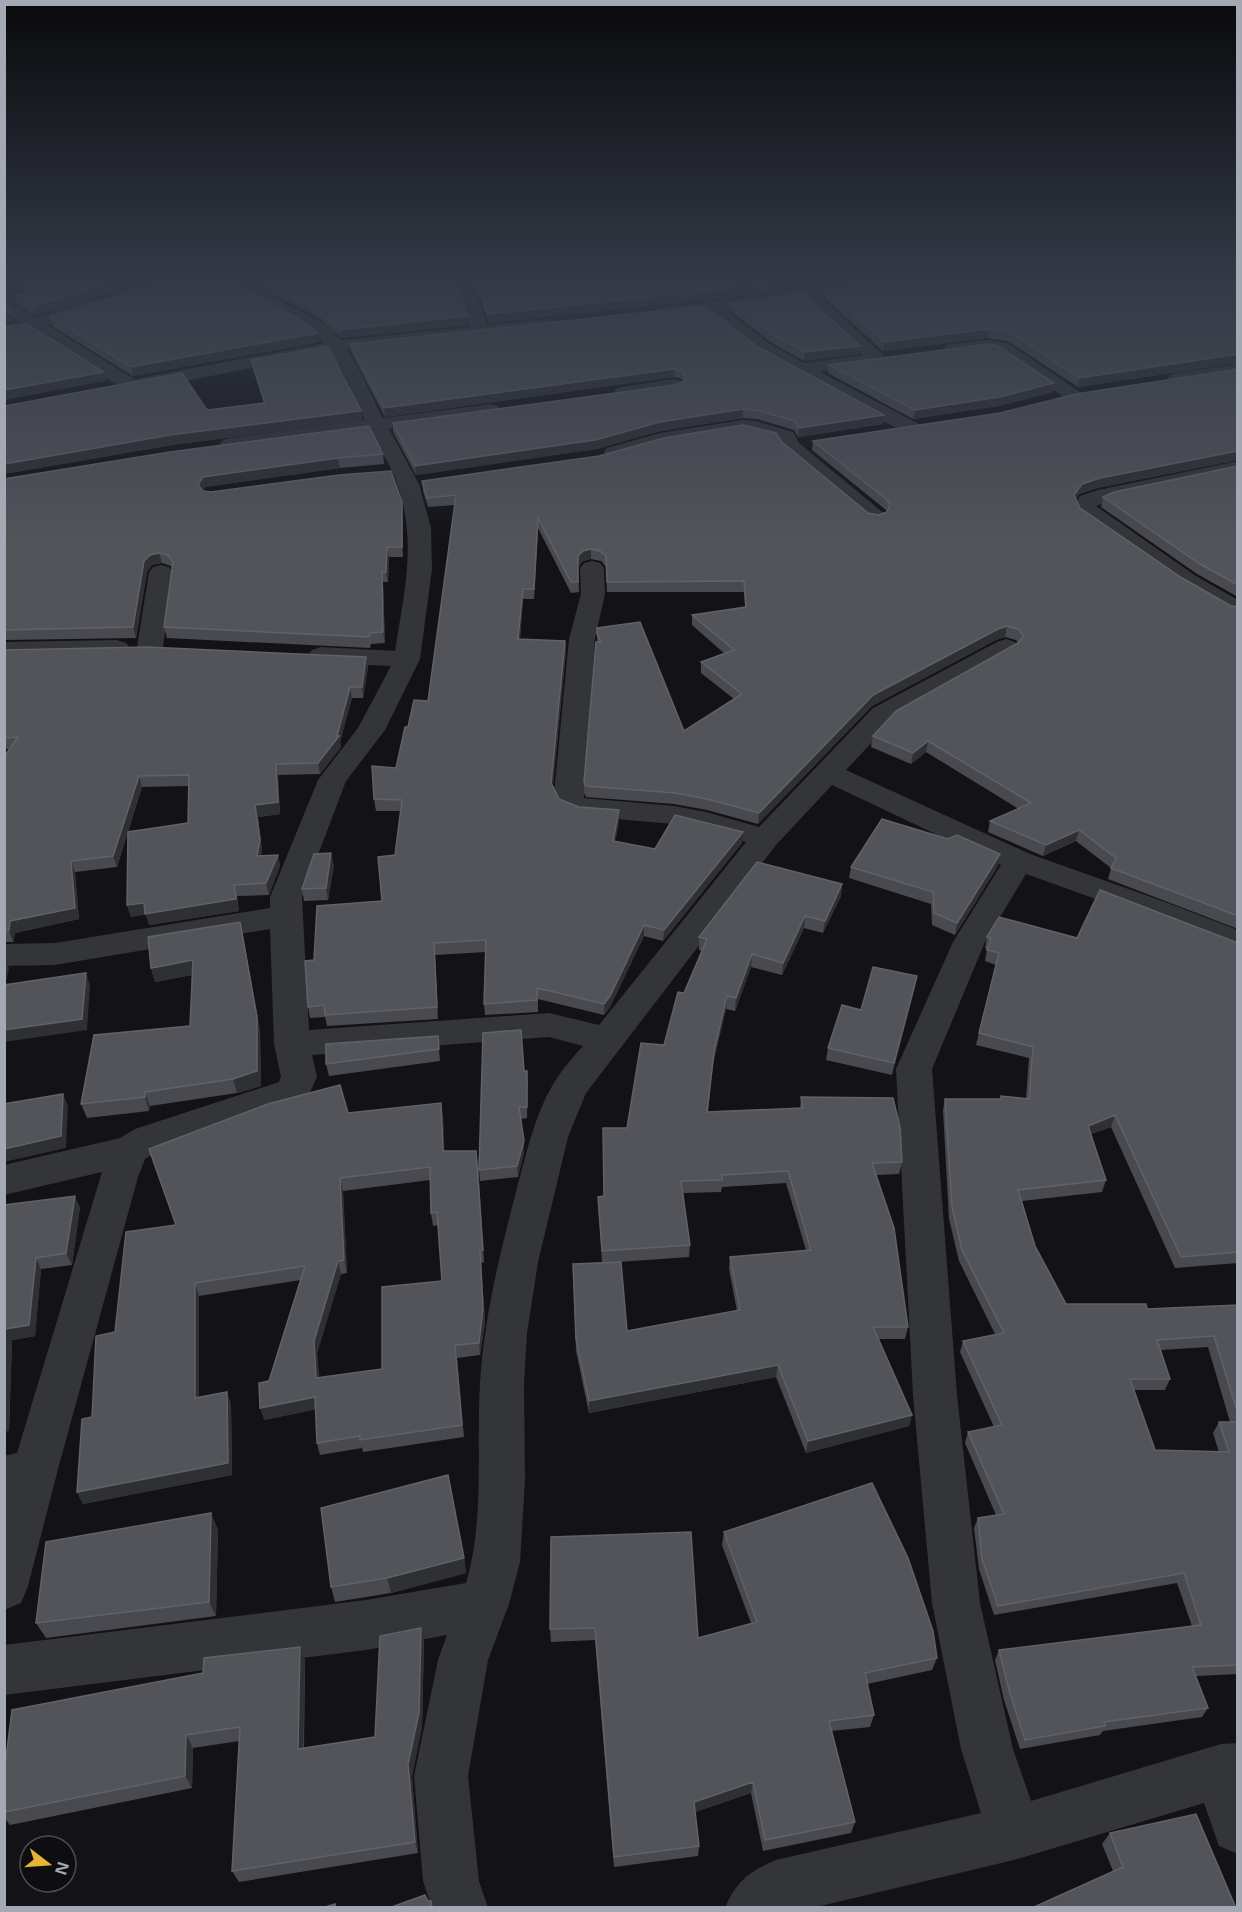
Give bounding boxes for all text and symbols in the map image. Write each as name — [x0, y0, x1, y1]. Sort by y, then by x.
north arrow — [18, 1834, 78, 1894]
text: N — [50, 1859, 75, 1878]

